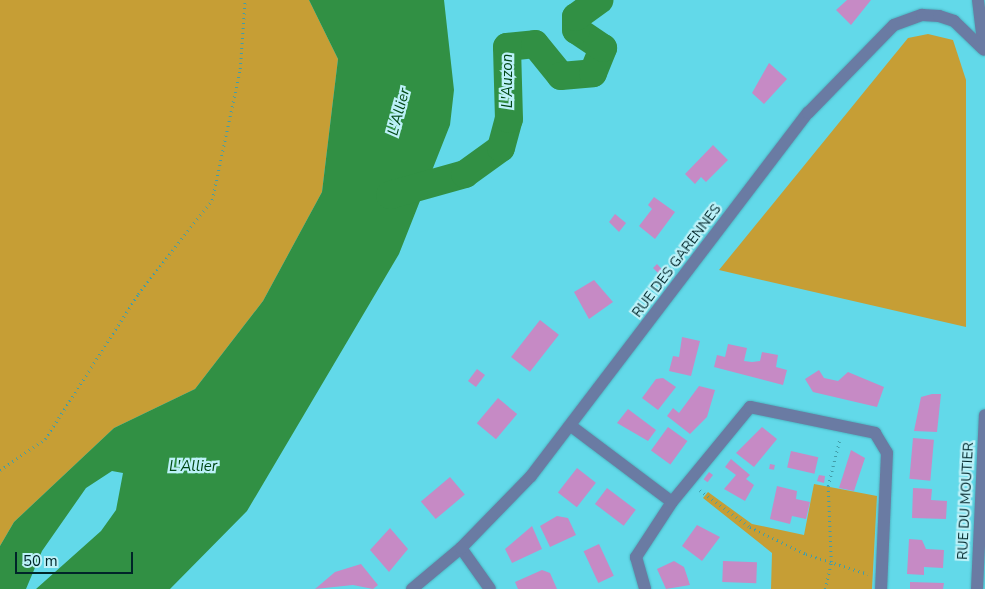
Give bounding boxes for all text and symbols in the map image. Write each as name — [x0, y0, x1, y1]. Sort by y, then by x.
water label: L'Auzon — [499, 54, 517, 108]
water label: L'Allier — [384, 86, 414, 138]
street label: RUE DES GARENNES — [629, 201, 725, 321]
street label: RUE DU MOUTIER — [955, 442, 977, 560]
water label: L'Allier — [169, 458, 217, 476]
scale bar — [18, 542, 135, 574]
text: 50 m — [23, 551, 58, 571]

